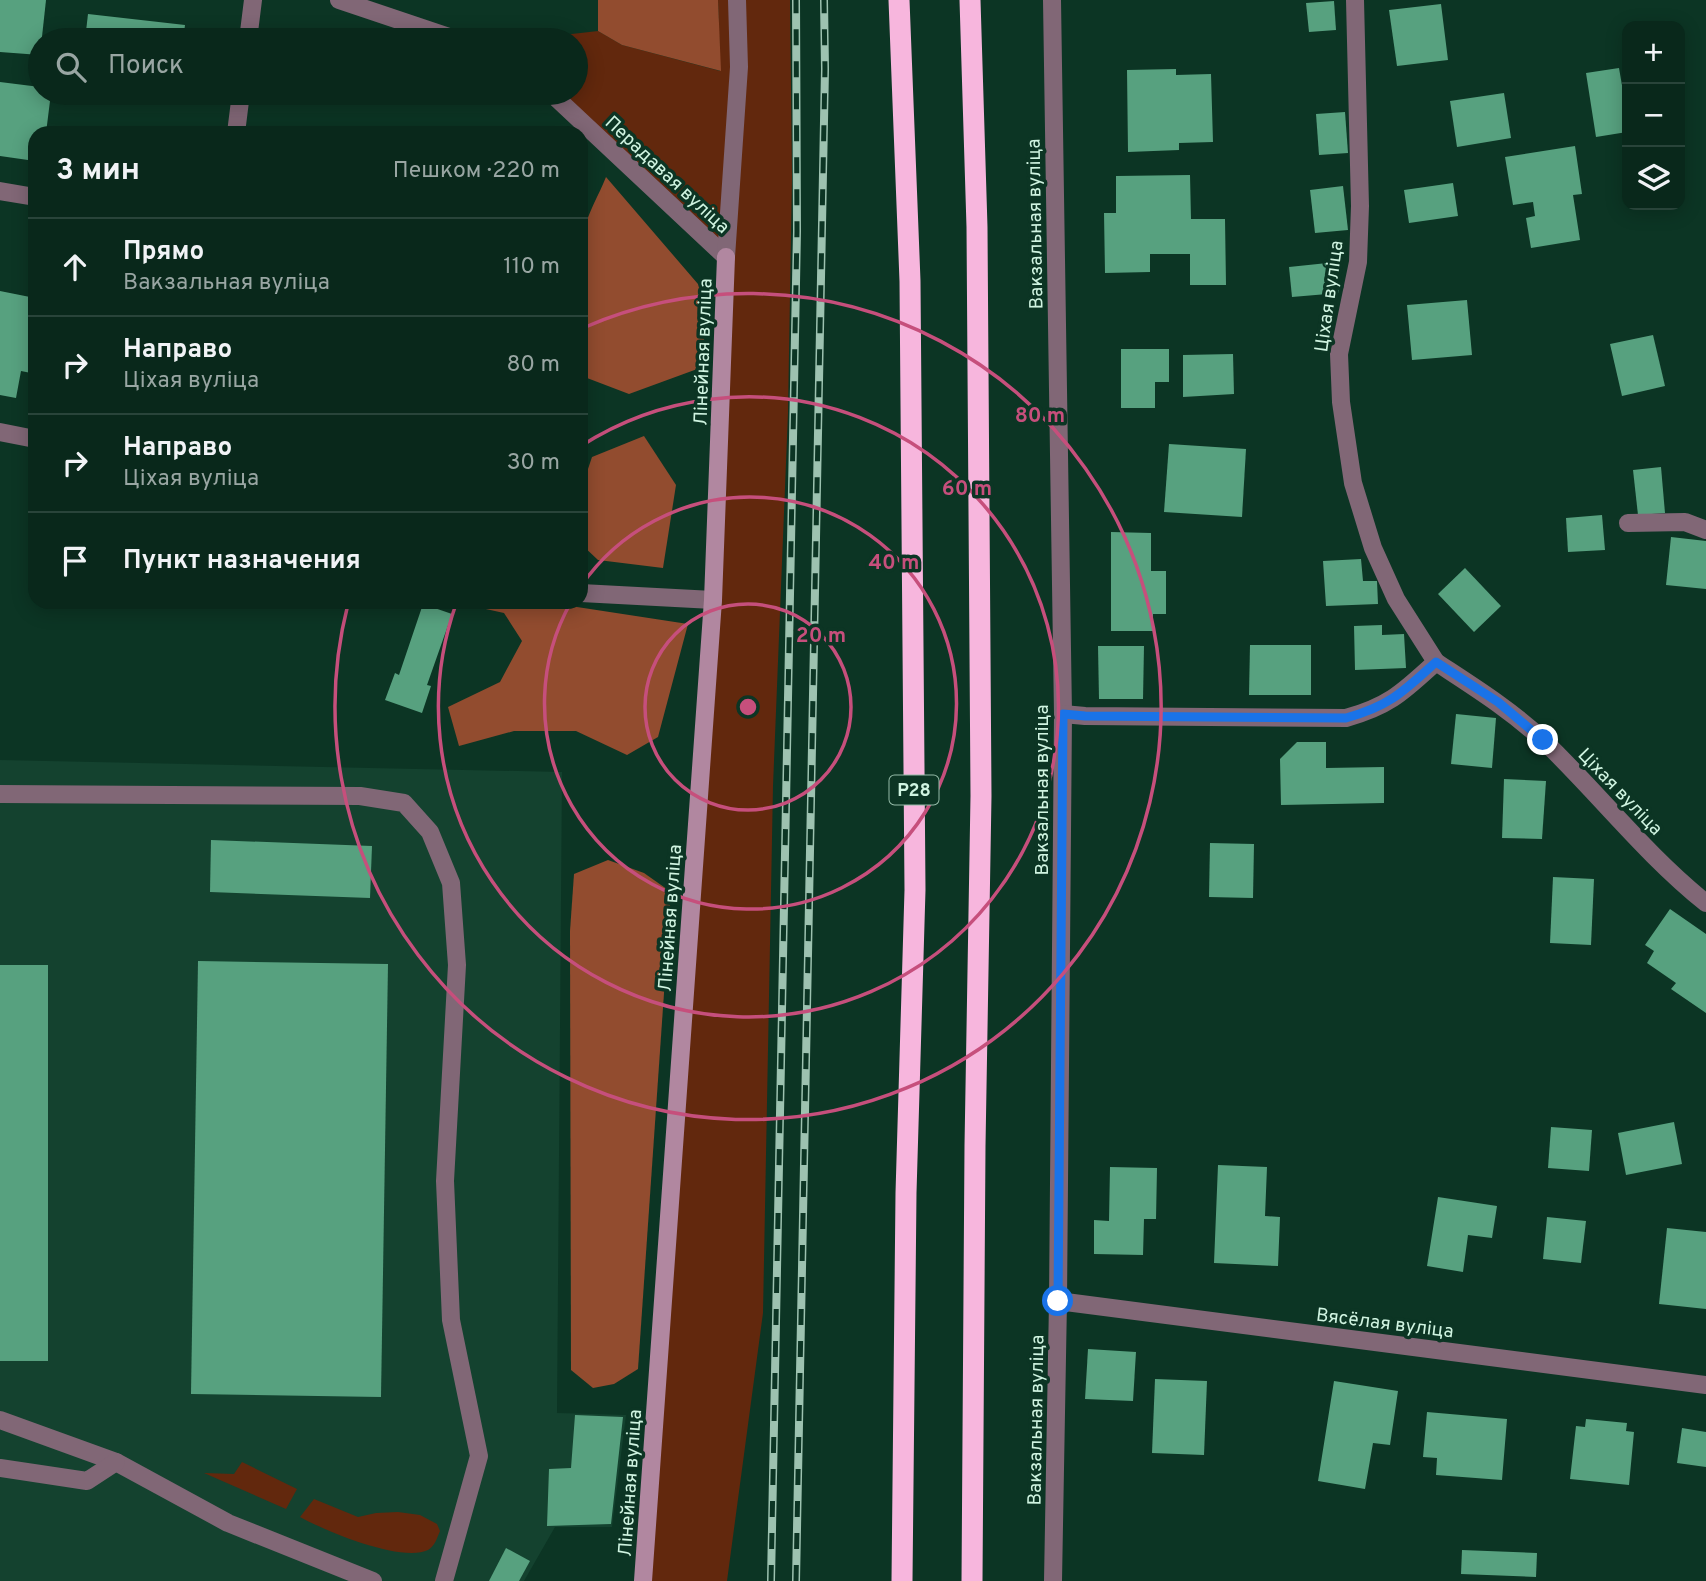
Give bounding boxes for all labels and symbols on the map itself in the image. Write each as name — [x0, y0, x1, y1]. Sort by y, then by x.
street label: Перадавая вуліца — [599, 111, 734, 239]
street label: Вакзальная вуліца — [1023, 138, 1049, 310]
street label: Ціхая вуліца — [1310, 239, 1350, 354]
street label: Лінейная вуліца — [689, 278, 719, 426]
text: 80 m — [1015, 403, 1065, 430]
text: 60 m — [942, 476, 992, 503]
text: 40 m — [869, 550, 919, 577]
text: 20 m — [796, 623, 846, 650]
centre of rings — [736, 695, 760, 719]
street label: Вакзальная вуліца — [1031, 705, 1055, 875]
route end — [1527, 724, 1558, 755]
street label: Ціхая вуліца — [1572, 744, 1667, 841]
road number: Р28 — [890, 776, 939, 804]
street label: Лінейная вуліца — [654, 844, 688, 993]
route start — [1042, 1285, 1073, 1316]
street label: Вясёлая вуліца — [1315, 1304, 1455, 1344]
street label: Вакзальная вуліца — [1024, 1334, 1050, 1506]
street label: Лінейная вуліца — [614, 1409, 648, 1558]

